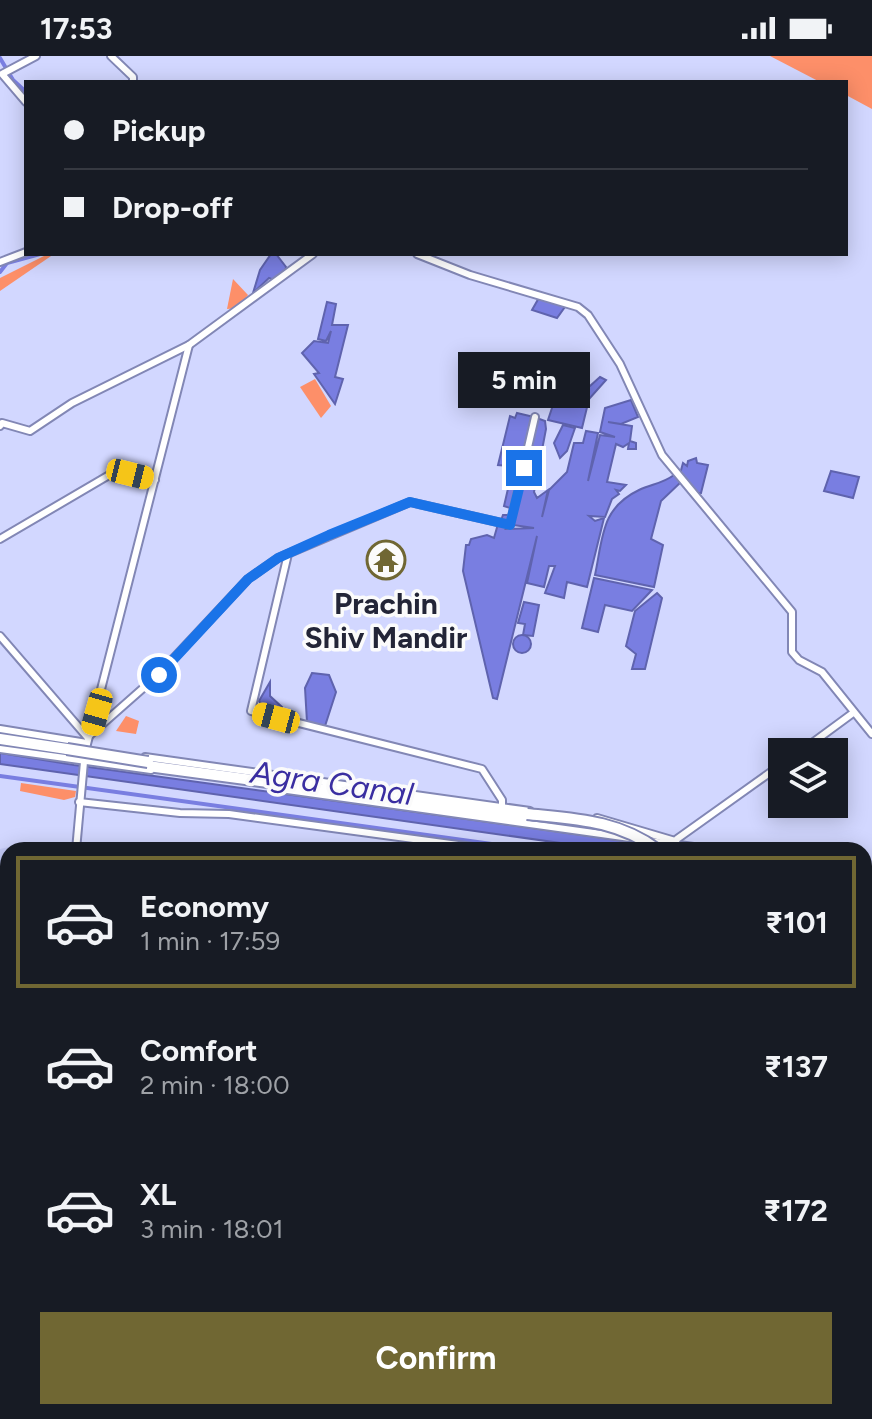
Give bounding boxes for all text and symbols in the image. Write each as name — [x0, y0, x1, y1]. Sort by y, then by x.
text: 17:53 — [40, 10, 112, 47]
text: Pickup — [112, 112, 206, 149]
text: Drop-off — [112, 189, 233, 226]
callout: 5 min — [458, 352, 590, 408]
text: 5 min — [491, 364, 557, 396]
route end — [506, 450, 542, 486]
car — [104, 457, 156, 491]
temple icon: Prachin Shiv Mandir — [365, 539, 407, 581]
place label: Prachin Shiv Mandir — [305, 585, 467, 656]
route start — [141, 657, 177, 693]
car — [79, 686, 115, 738]
car — [250, 700, 302, 736]
map controls — [768, 738, 848, 818]
button: layers — [768, 738, 848, 818]
water label: Agra Canal — [246, 753, 417, 813]
icon: car — [44, 886, 116, 958]
text: Economy — [140, 888, 269, 925]
text: ₹101 — [765, 904, 828, 941]
text: 1 min · 17:59 — [140, 925, 280, 957]
icon: car — [44, 1030, 116, 1102]
text: Comfort — [140, 1032, 258, 1069]
text: ₹137 — [764, 1048, 828, 1085]
text: 2 min · 18:00 — [140, 1069, 290, 1101]
icon: car — [44, 1174, 116, 1246]
text: XL — [140, 1176, 176, 1213]
text: ₹172 — [763, 1192, 828, 1229]
text: 3 min · 18:01 — [140, 1213, 283, 1245]
button: Confirm — [40, 1312, 832, 1404]

